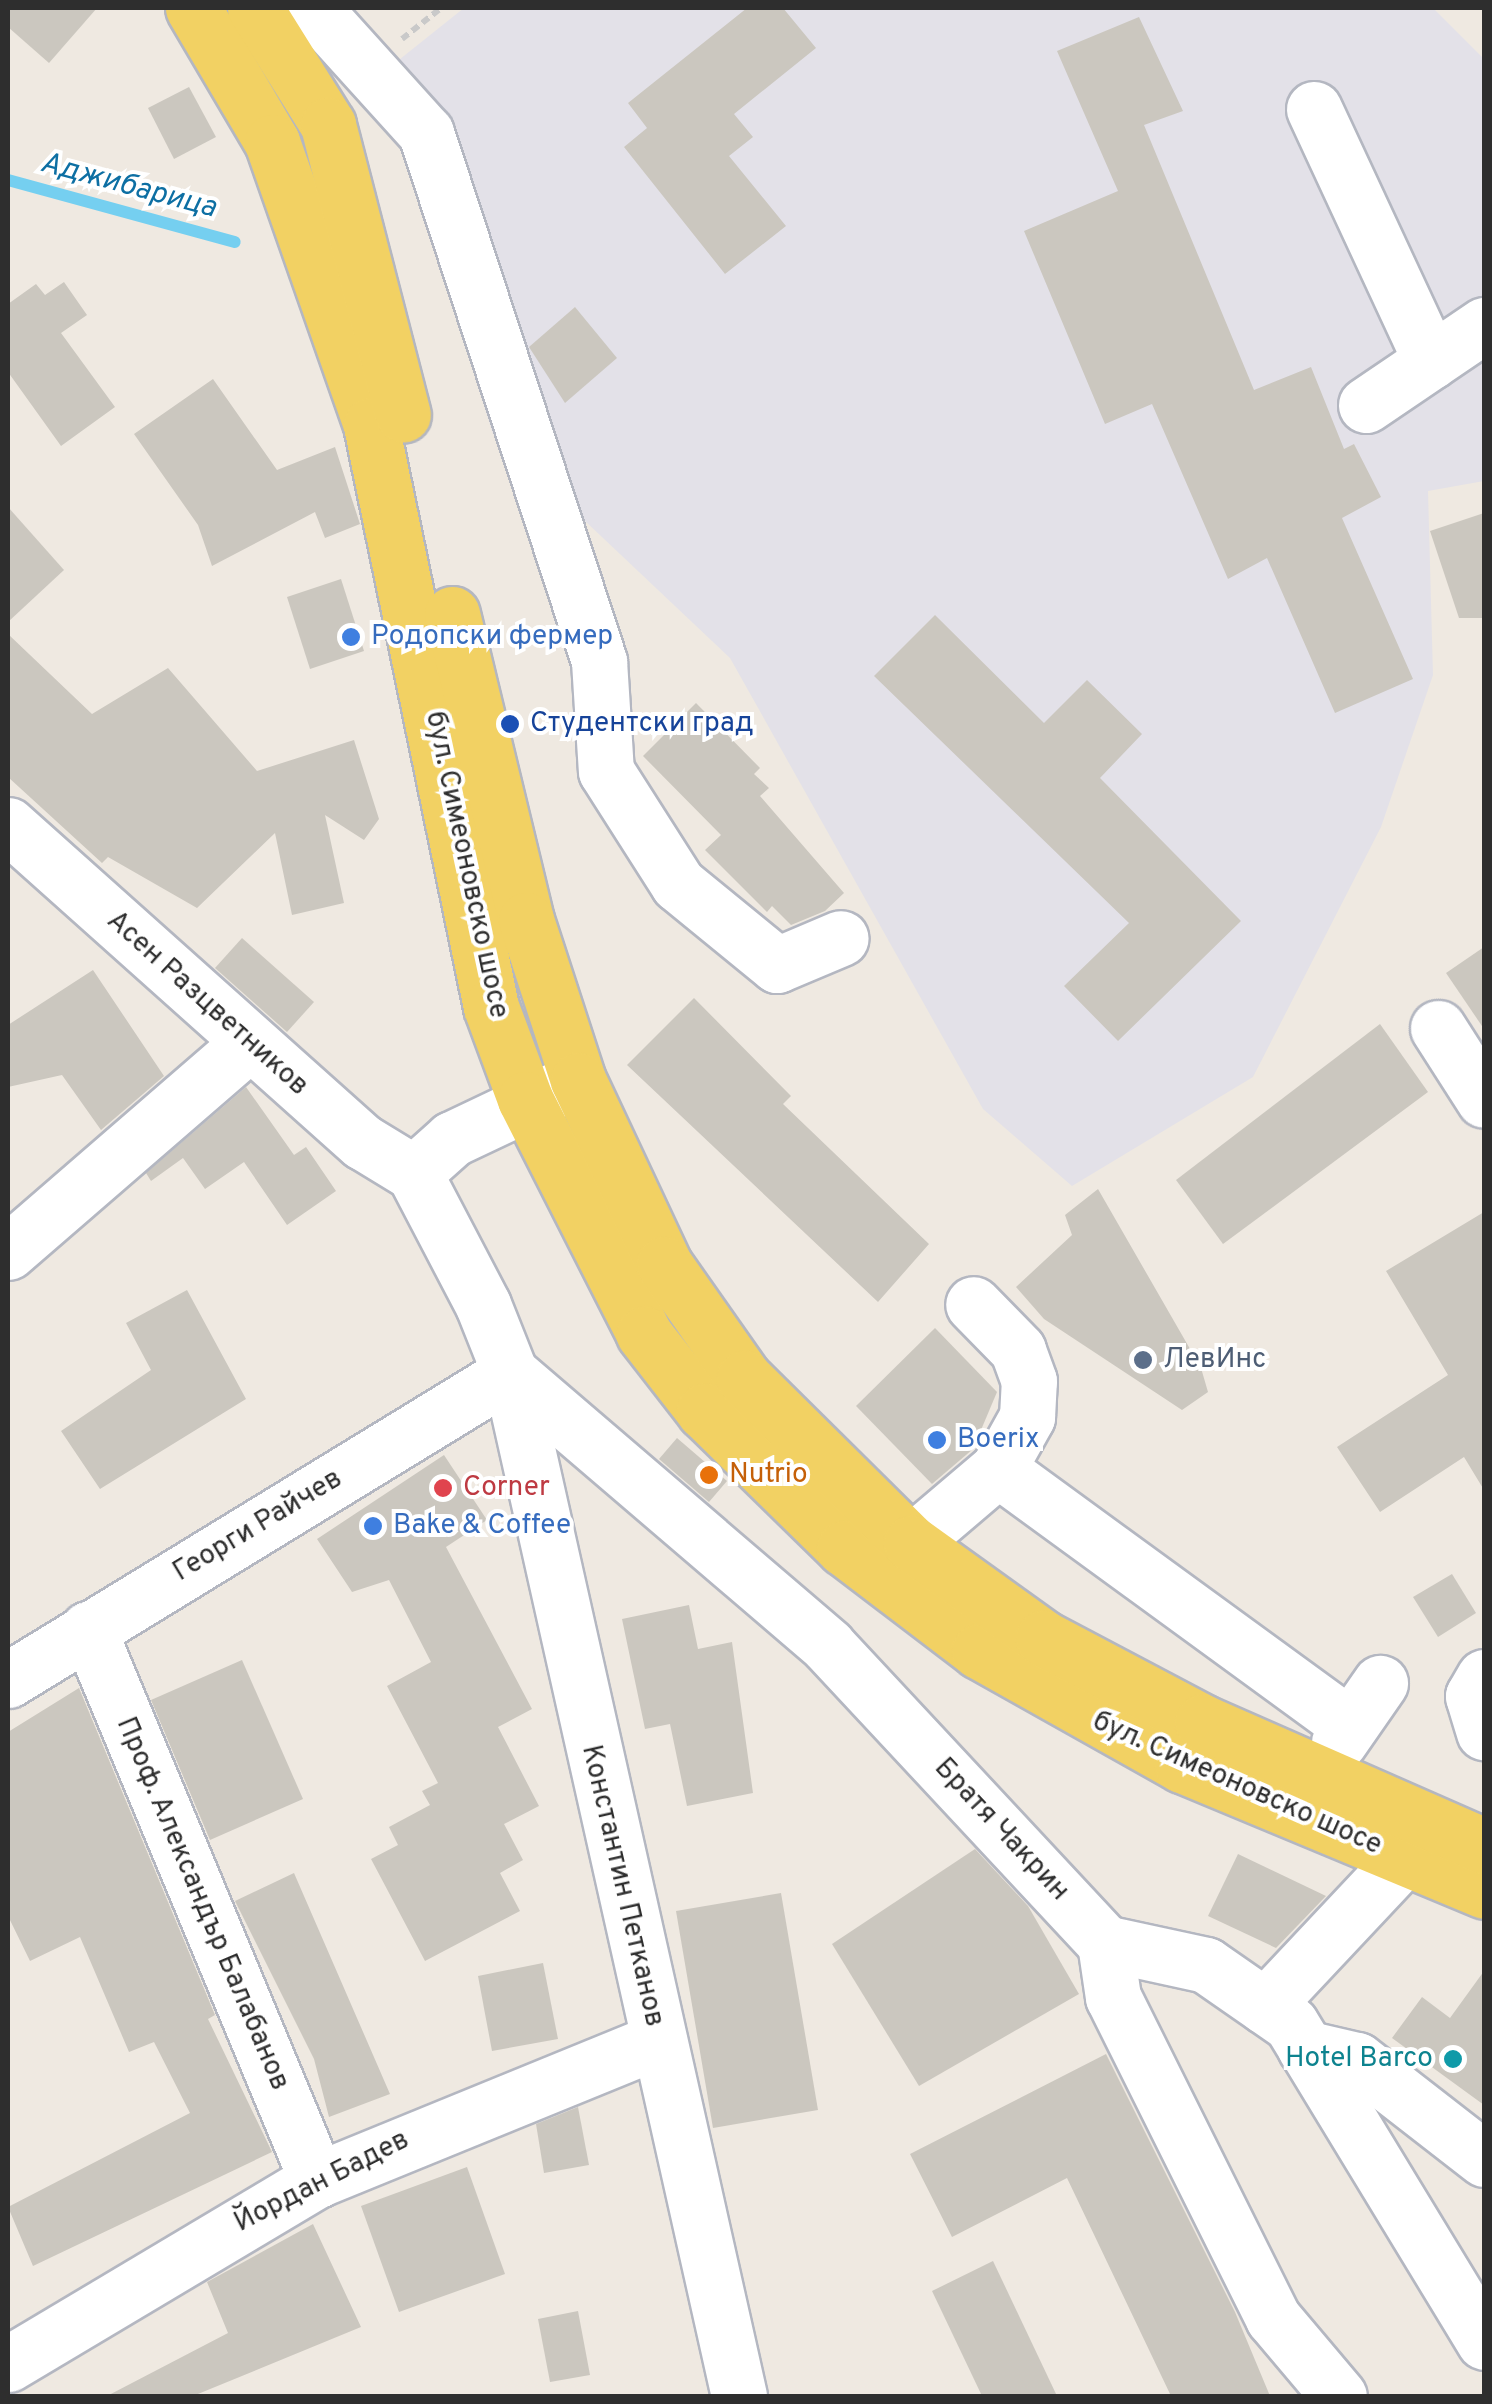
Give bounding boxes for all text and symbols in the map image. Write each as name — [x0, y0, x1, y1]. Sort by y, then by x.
water label: Аджибарица — [36, 146, 220, 228]
place label: Родопски фермер — [371, 620, 613, 654]
marker: Родопски фермер — [340, 626, 362, 648]
place label: Студентски град — [530, 707, 754, 741]
street label: бул. Симеоновско шосе — [417, 709, 515, 1021]
marker: Студентски град — [499, 713, 521, 735]
street label: Асен Разцветников — [99, 905, 315, 1103]
place label: ЛевИнс — [1163, 1343, 1266, 1377]
marker: ЛевИнс — [1132, 1349, 1154, 1371]
place label: Boerix — [957, 1423, 1039, 1457]
marker: Boerix — [926, 1429, 948, 1451]
place label: Nutrio — [729, 1458, 808, 1492]
street label: Георги Райчев — [167, 1462, 349, 1590]
marker: Nutrio — [698, 1464, 720, 1486]
place label: Corner — [463, 1471, 550, 1505]
marker: Corner — [432, 1477, 454, 1499]
place label: Bake & Coffee — [393, 1509, 571, 1543]
marker: Bake & Coffee — [362, 1515, 384, 1537]
street label: бул. Симеоновско шосе — [1087, 1705, 1387, 1863]
street label: Проф. Александър Балабанов — [108, 1712, 296, 2096]
street label: Константин Петканов — [573, 1742, 671, 2030]
street label: Братя Чакрин — [926, 1752, 1076, 1908]
place label: Hotel Barco — [1285, 2042, 1433, 2076]
marker: Hotel Barco — [1442, 2048, 1464, 2070]
street label: Йордан Бадев — [229, 2124, 415, 2240]

